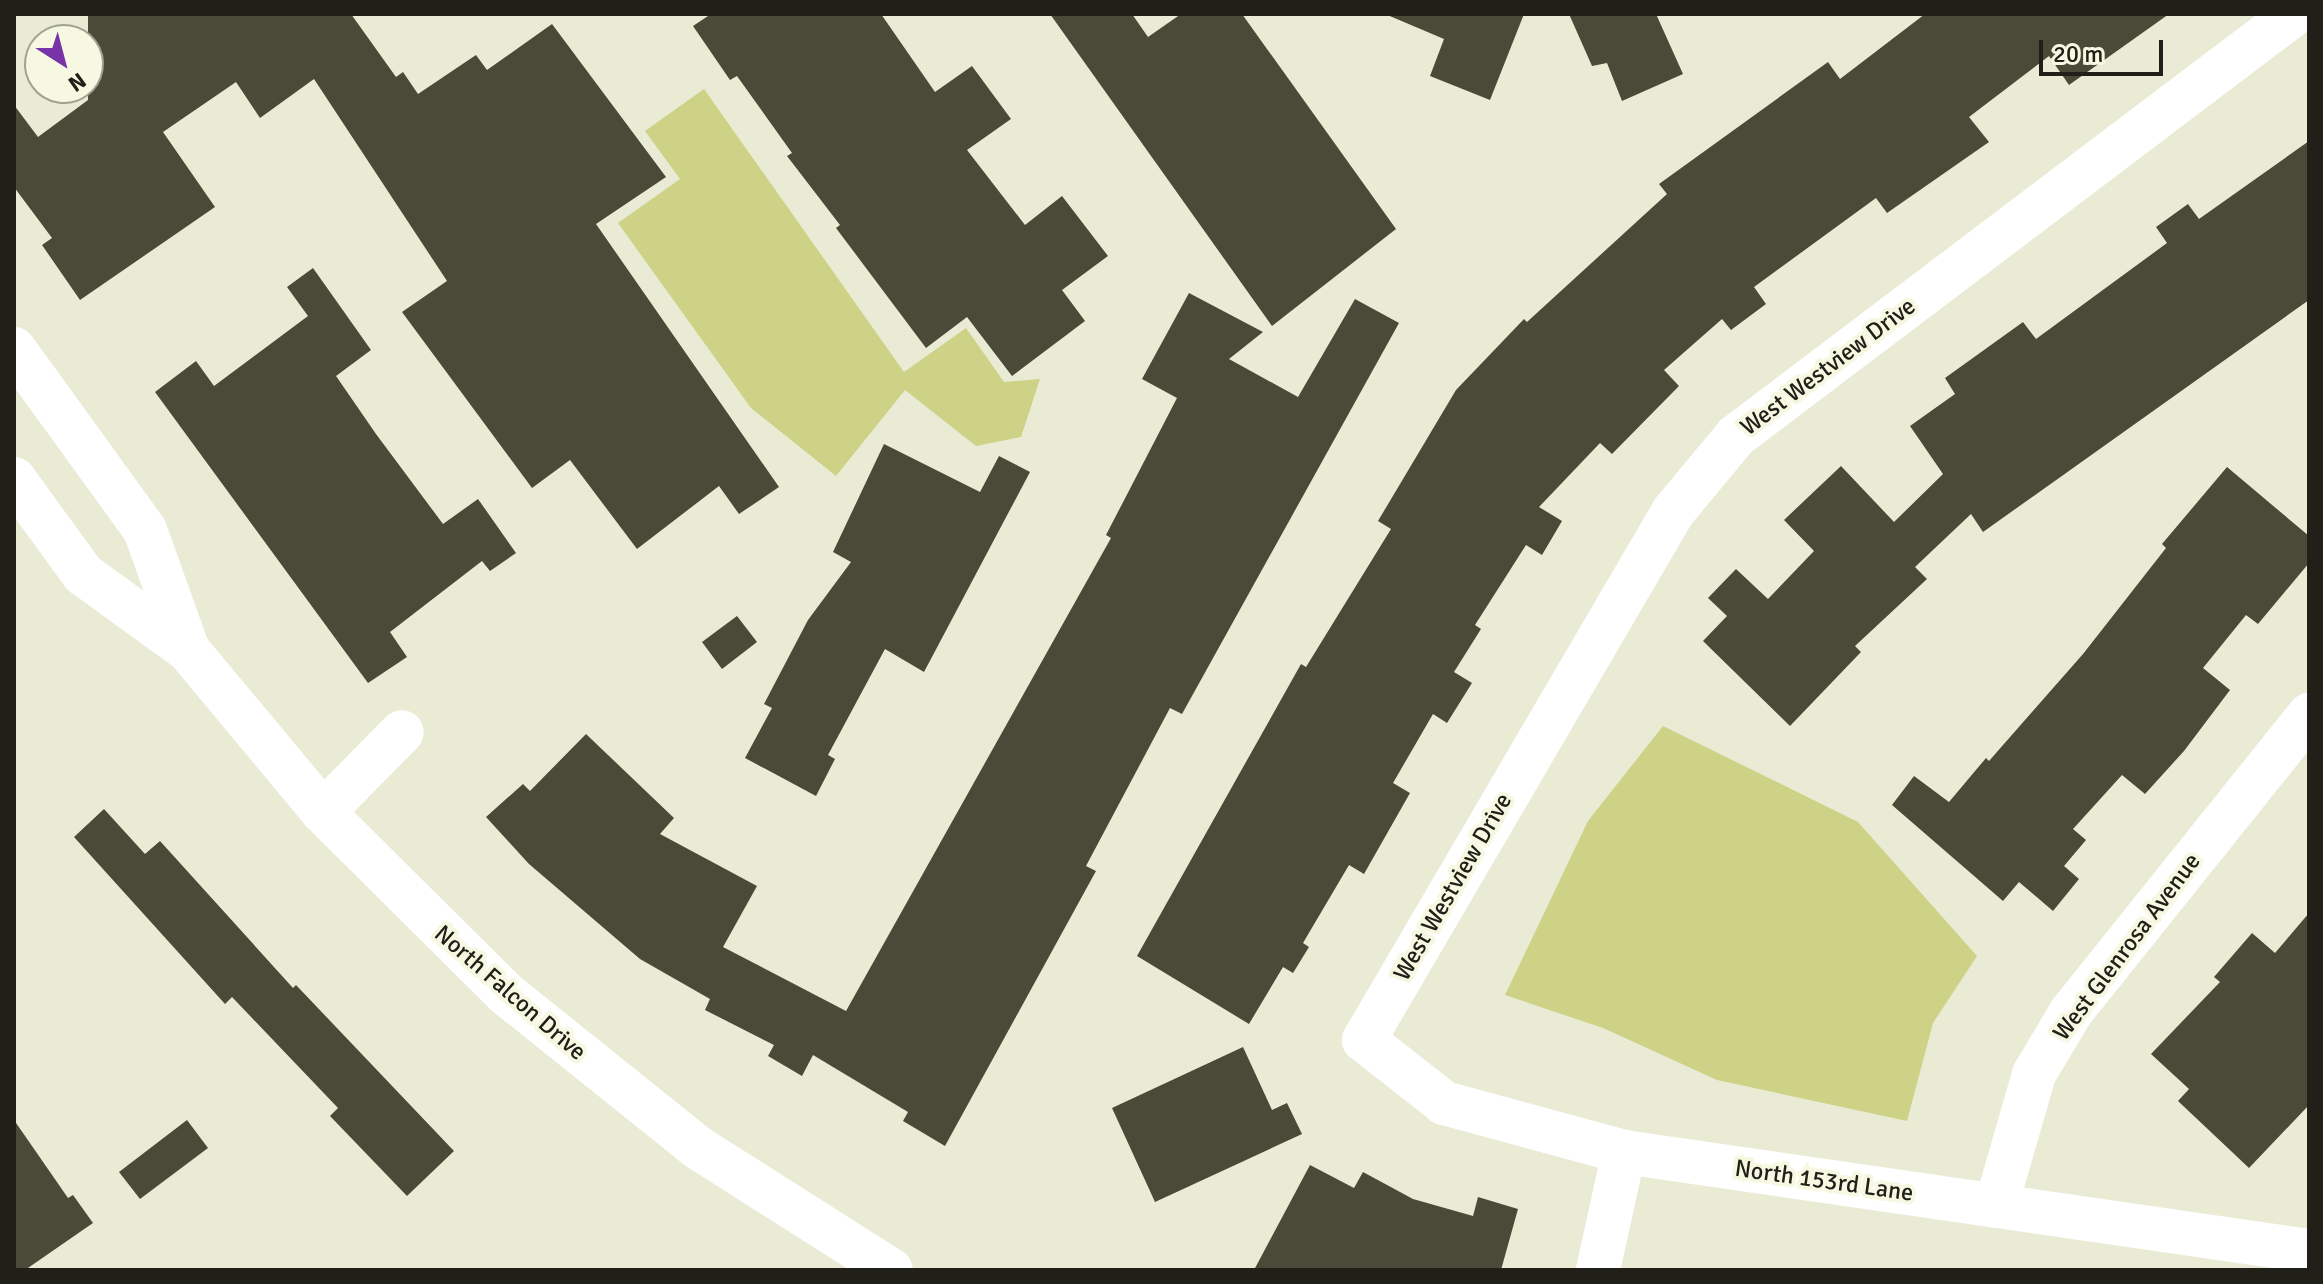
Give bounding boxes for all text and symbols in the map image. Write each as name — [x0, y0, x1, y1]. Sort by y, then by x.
north arrow — [24, 24, 104, 104]
scale bar — [2043, 24, 2167, 74]
text: 20 m — [2053, 39, 2103, 69]
text: N — [63, 67, 91, 98]
street label: West Westview Drive — [1735, 292, 1921, 442]
street label: West Westview Drive — [1388, 788, 1518, 986]
street label: West Glenrosa Avenue — [2047, 848, 2207, 1046]
street label: North Falcon Drive — [428, 919, 592, 1067]
street label: North 153rd Lane — [1733, 1154, 1915, 1208]

